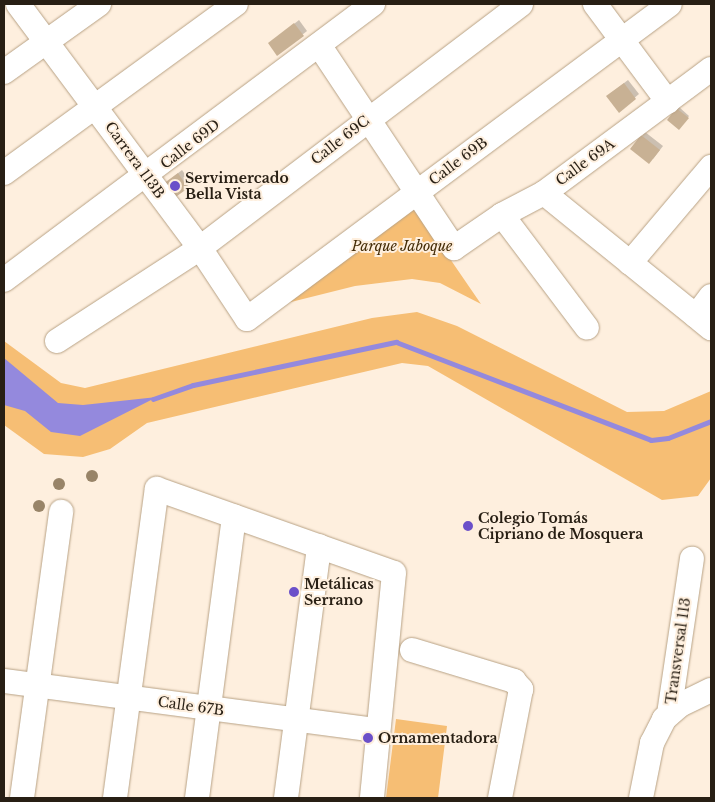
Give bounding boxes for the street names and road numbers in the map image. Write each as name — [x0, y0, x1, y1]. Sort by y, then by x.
street label: Calle 69C — [308, 112, 372, 168]
street label: Calle 69D — [157, 116, 223, 172]
street label: Carrera 113B — [102, 118, 168, 202]
street label: Calle 69B — [425, 134, 491, 188]
street label: Calle 69A — [552, 135, 618, 189]
street label: Transversal 113 — [662, 597, 694, 705]
street label: Calle 67B — [157, 693, 225, 719]

